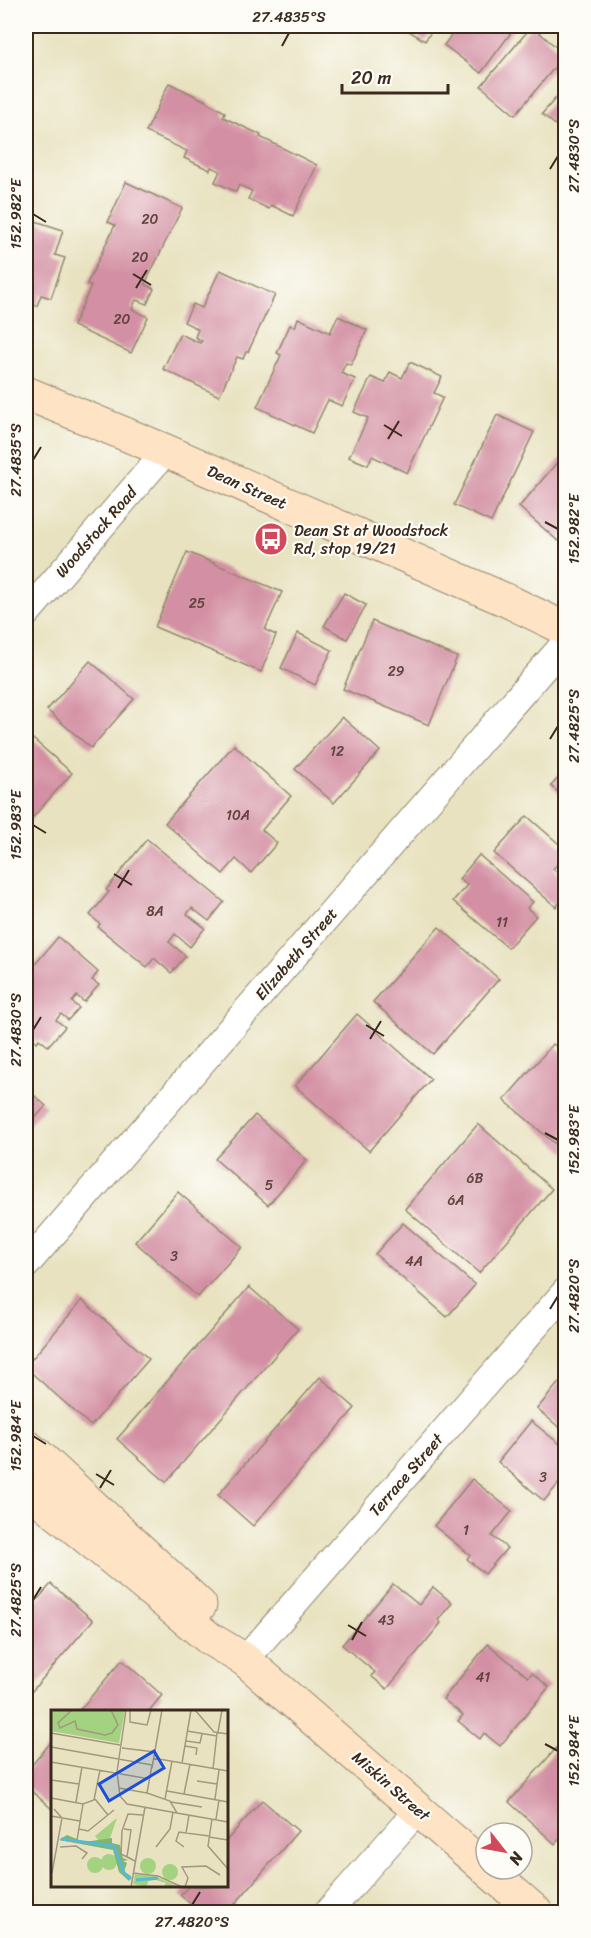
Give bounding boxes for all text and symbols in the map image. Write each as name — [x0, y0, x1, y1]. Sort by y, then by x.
text: 27.4835°S — [252, 4, 326, 30]
scale bar — [342, 57, 448, 95]
text: 20 m — [351, 62, 391, 94]
text: 27.4830°S — [561, 119, 587, 193]
text: 152.982°E — [3, 177, 29, 249]
house number: 20 — [142, 207, 159, 232]
house number: 20 — [132, 245, 149, 270]
house number: 20 — [114, 307, 131, 332]
text: 27.4835°S — [3, 423, 29, 497]
street label: Dean Street — [202, 456, 292, 518]
street label: Woodstock Road — [48, 478, 145, 584]
text: 152.982°E — [561, 492, 587, 564]
place label: Dean St at Woodstock Rd, stop 19/21 — [294, 516, 449, 563]
bus stop icon: Dean St at Woodstock Rd, stop 19/21 — [253, 521, 289, 557]
house number: 25 — [189, 591, 206, 616]
house number: 29 — [388, 659, 405, 684]
text: 27.4825°S — [561, 689, 587, 763]
house number: 12 — [330, 739, 344, 764]
text: 152.983°E — [3, 788, 29, 860]
house number: 10A — [226, 803, 250, 828]
house number: 8A — [146, 899, 164, 924]
street label: Elizabeth Street — [247, 901, 345, 1007]
house number: 11 — [496, 910, 508, 935]
text: 27.4830°S — [3, 993, 29, 1067]
text: 152.983°E — [561, 1103, 587, 1175]
house number: 6B — [467, 1166, 484, 1191]
house number: 5 — [265, 1173, 274, 1198]
house number: 6A — [447, 1188, 465, 1213]
house number: 3 — [170, 1244, 178, 1269]
house number: 4A — [405, 1249, 423, 1274]
text: 27.4820°S — [561, 1258, 587, 1333]
text: 152.984°E — [3, 1399, 29, 1472]
street label: Terrace Street — [361, 1426, 451, 1523]
house number: 3 — [539, 1465, 547, 1490]
house number: 1 — [463, 1518, 469, 1543]
text: 27.4825°S — [3, 1563, 29, 1637]
house number: 43 — [378, 1608, 395, 1633]
house number: 41 — [476, 1665, 490, 1690]
inset map — [51, 1710, 228, 1887]
text: 152.984°E — [561, 1714, 587, 1787]
street label: Miskin Street — [345, 1743, 437, 1829]
north arrow — [474, 1821, 534, 1881]
text: N — [501, 1845, 532, 1871]
text: 27.4820°S — [155, 1909, 230, 1935]

